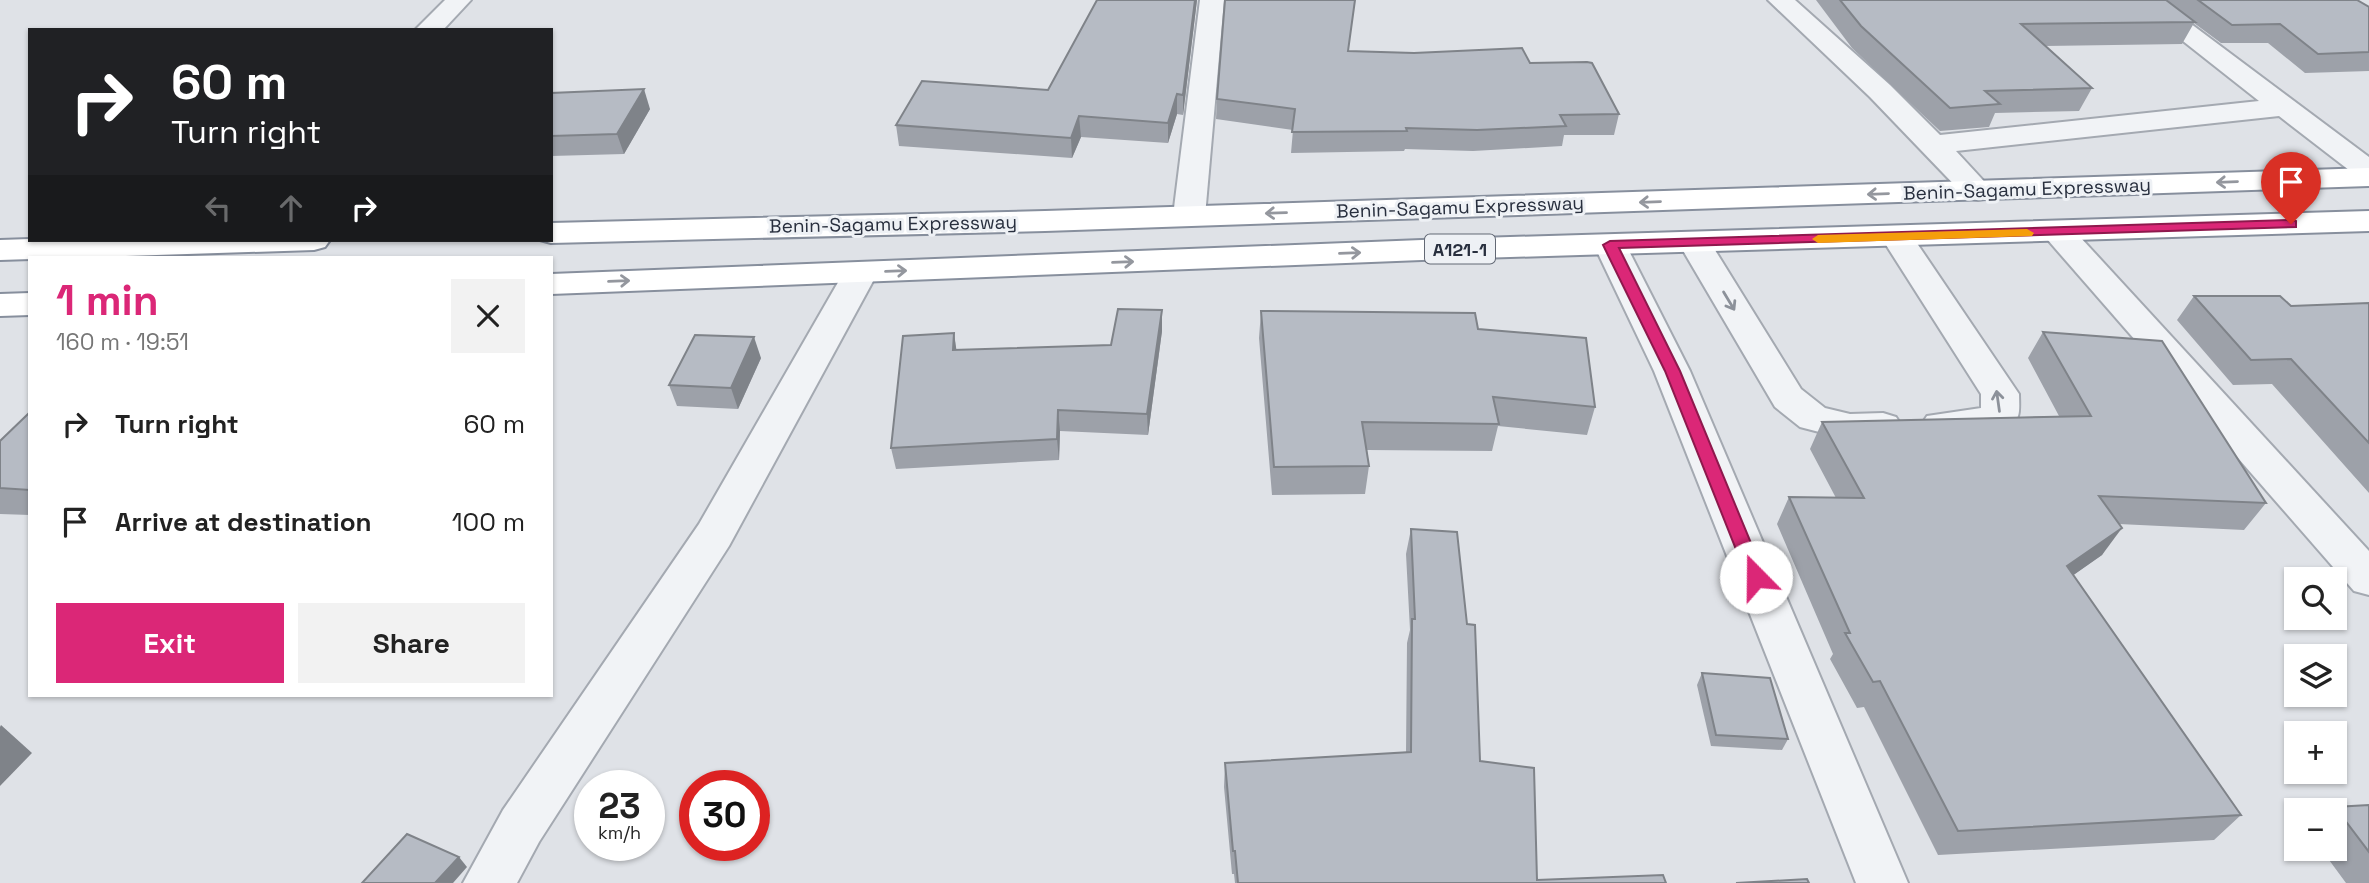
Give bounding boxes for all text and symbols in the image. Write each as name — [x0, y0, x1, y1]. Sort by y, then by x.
text: 60 m — [171, 51, 287, 113]
icon: right — [56, 56, 147, 147]
text: Turn right — [171, 112, 321, 152]
pin — [2261, 152, 2321, 224]
icon: arrive — [2272, 163, 2310, 201]
street label: Benin-Sagamu Expressway — [1903, 172, 2151, 206]
one-way arrow — [2216, 176, 2239, 189]
one-way arrow — [1866, 187, 1889, 201]
icon: left — [199, 189, 237, 227]
icon: ahead — [272, 189, 310, 227]
icon: right — [345, 189, 383, 227]
street label: Benin-Sagamu Expressway — [1336, 190, 1584, 224]
one-way arrow — [1639, 195, 1662, 208]
one-way arrow — [1265, 207, 1288, 220]
street label: Benin-Sagamu Expressway — [769, 209, 1017, 239]
road number: A121-1 — [1425, 234, 1495, 264]
one-way arrow — [1339, 246, 1362, 260]
one-way arrow — [1111, 255, 1134, 268]
one-way arrow — [884, 264, 907, 277]
text: 1 min — [56, 274, 159, 327]
one-way arrow — [608, 275, 631, 288]
button: close — [451, 279, 525, 353]
one-way arrow — [1723, 290, 1737, 310]
text: 160 m · 19:51 — [56, 327, 189, 357]
one-way arrow — [1992, 390, 2005, 412]
icon: right — [56, 405, 94, 443]
text: Turn right — [115, 407, 239, 441]
text: 60 m — [463, 407, 525, 441]
icon: arrive — [56, 503, 94, 541]
text: Arrive at destination — [115, 505, 372, 539]
text: 100 m — [452, 505, 525, 539]
position arrow — [1719, 540, 1793, 614]
map controls — [2284, 567, 2347, 861]
button: search — [2284, 567, 2347, 630]
button: Exit — [56, 603, 284, 683]
button: Share — [298, 603, 525, 683]
button: layers — [2284, 644, 2347, 707]
button: + — [2284, 721, 2347, 784]
speed limit sign: 30 — [679, 770, 770, 861]
text: 23 — [598, 784, 641, 828]
button: − — [2284, 798, 2347, 861]
text: km/h — [598, 821, 641, 844]

